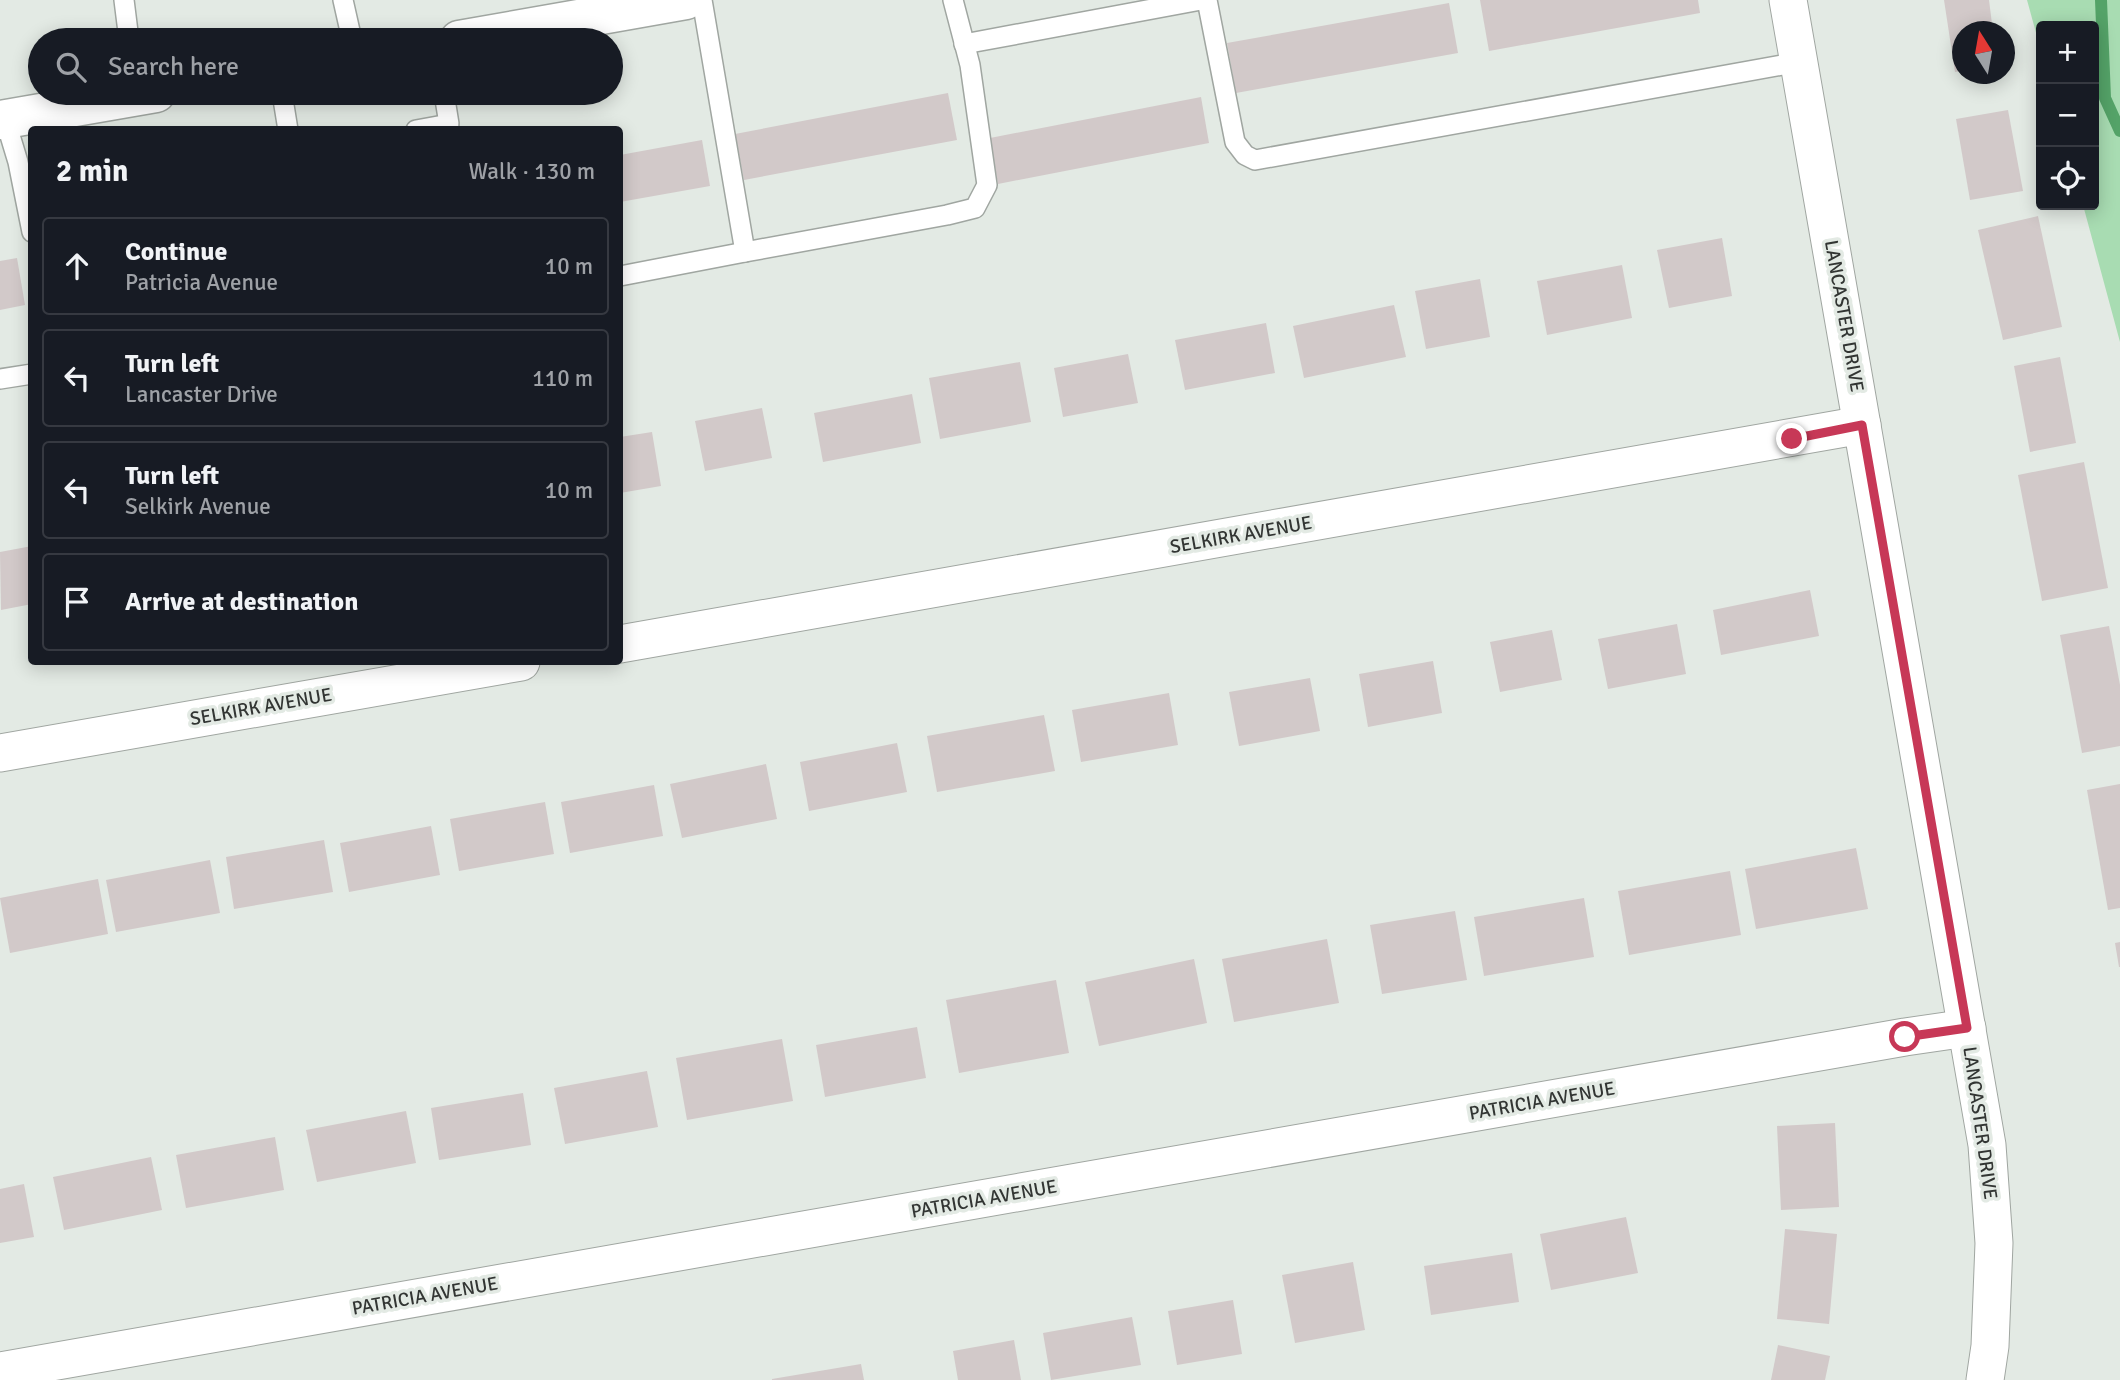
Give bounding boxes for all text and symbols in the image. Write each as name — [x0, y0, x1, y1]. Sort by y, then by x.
north arrow — [1952, 21, 2015, 84]
map controls — [2036, 21, 2099, 210]
button: + — [2036, 21, 2099, 84]
search box — [28, 28, 623, 105]
icon: search — [52, 48, 90, 86]
text: Search here — [108, 51, 239, 83]
button: − — [2036, 84, 2099, 147]
button: locate — [2036, 147, 2099, 210]
text: 2 min — [56, 153, 128, 190]
text: Walk · 130 m — [469, 157, 595, 186]
text: Continue — [125, 236, 227, 268]
street label: LANCASTER DRIVE — [1819, 238, 1869, 394]
icon: ahead — [58, 247, 96, 285]
text: 10 m — [545, 252, 593, 281]
text: Patricia Avenue — [125, 268, 278, 297]
text: Turn left — [125, 348, 219, 380]
icon: left — [58, 359, 96, 397]
text: 110 m — [532, 364, 593, 393]
text: Lancaster Drive — [125, 380, 278, 409]
route end — [1776, 423, 1807, 454]
text: Turn left — [125, 460, 219, 492]
icon: left — [58, 471, 96, 509]
text: 10 m — [545, 476, 593, 505]
text: Selkirk Avenue — [125, 492, 271, 521]
street label: SELKIRK AVENUE — [1168, 511, 1314, 559]
icon: arrive — [58, 583, 96, 621]
text: Arrive at destination — [125, 586, 358, 618]
street label: SELKIRK AVENUE — [188, 683, 334, 731]
route start — [1889, 1021, 1920, 1052]
street label: LANCASTER DRIVE — [1957, 1045, 2003, 1201]
street label: PATRICIA AVENUE — [1467, 1076, 1617, 1126]
street label: PATRICIA AVENUE — [909, 1174, 1059, 1224]
street label: PATRICIA AVENUE — [350, 1271, 500, 1321]

